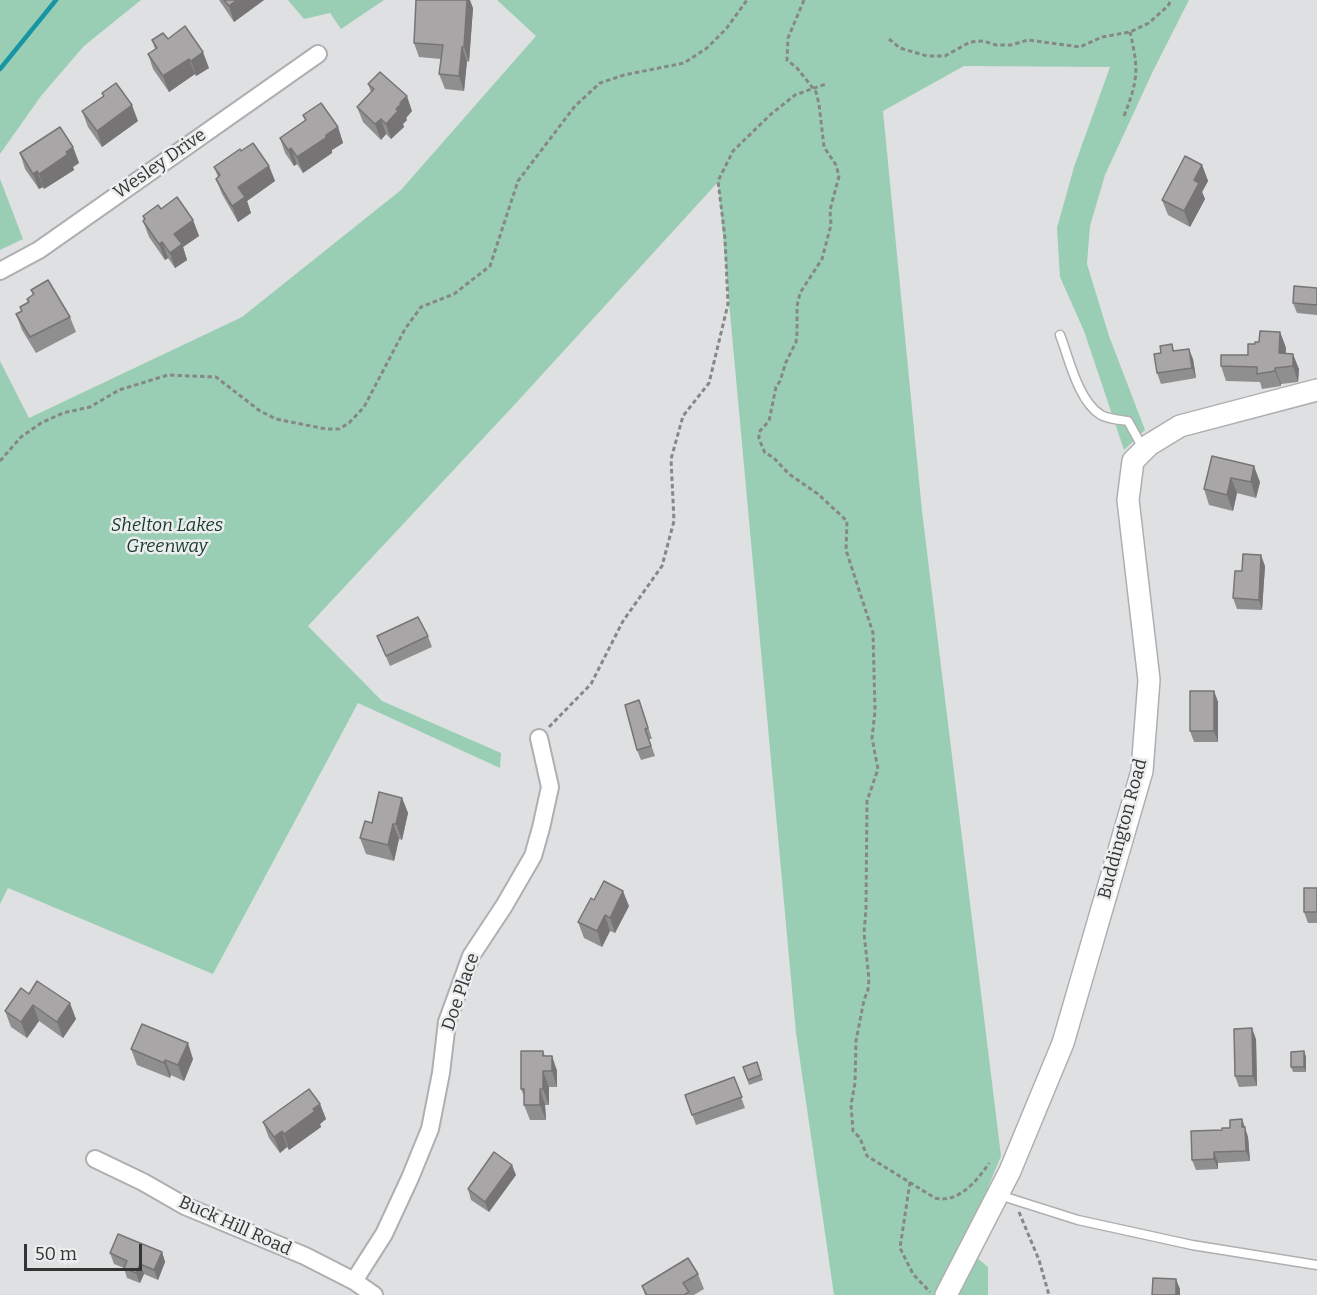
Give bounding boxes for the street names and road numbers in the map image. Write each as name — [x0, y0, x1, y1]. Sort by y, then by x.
street label: Wesley Drive — [110, 124, 210, 204]
street label: Buddington Road — [1094, 756, 1152, 902]
street label: Doe Place — [438, 950, 484, 1034]
street label: Buck Hill Road — [175, 1191, 295, 1261]

